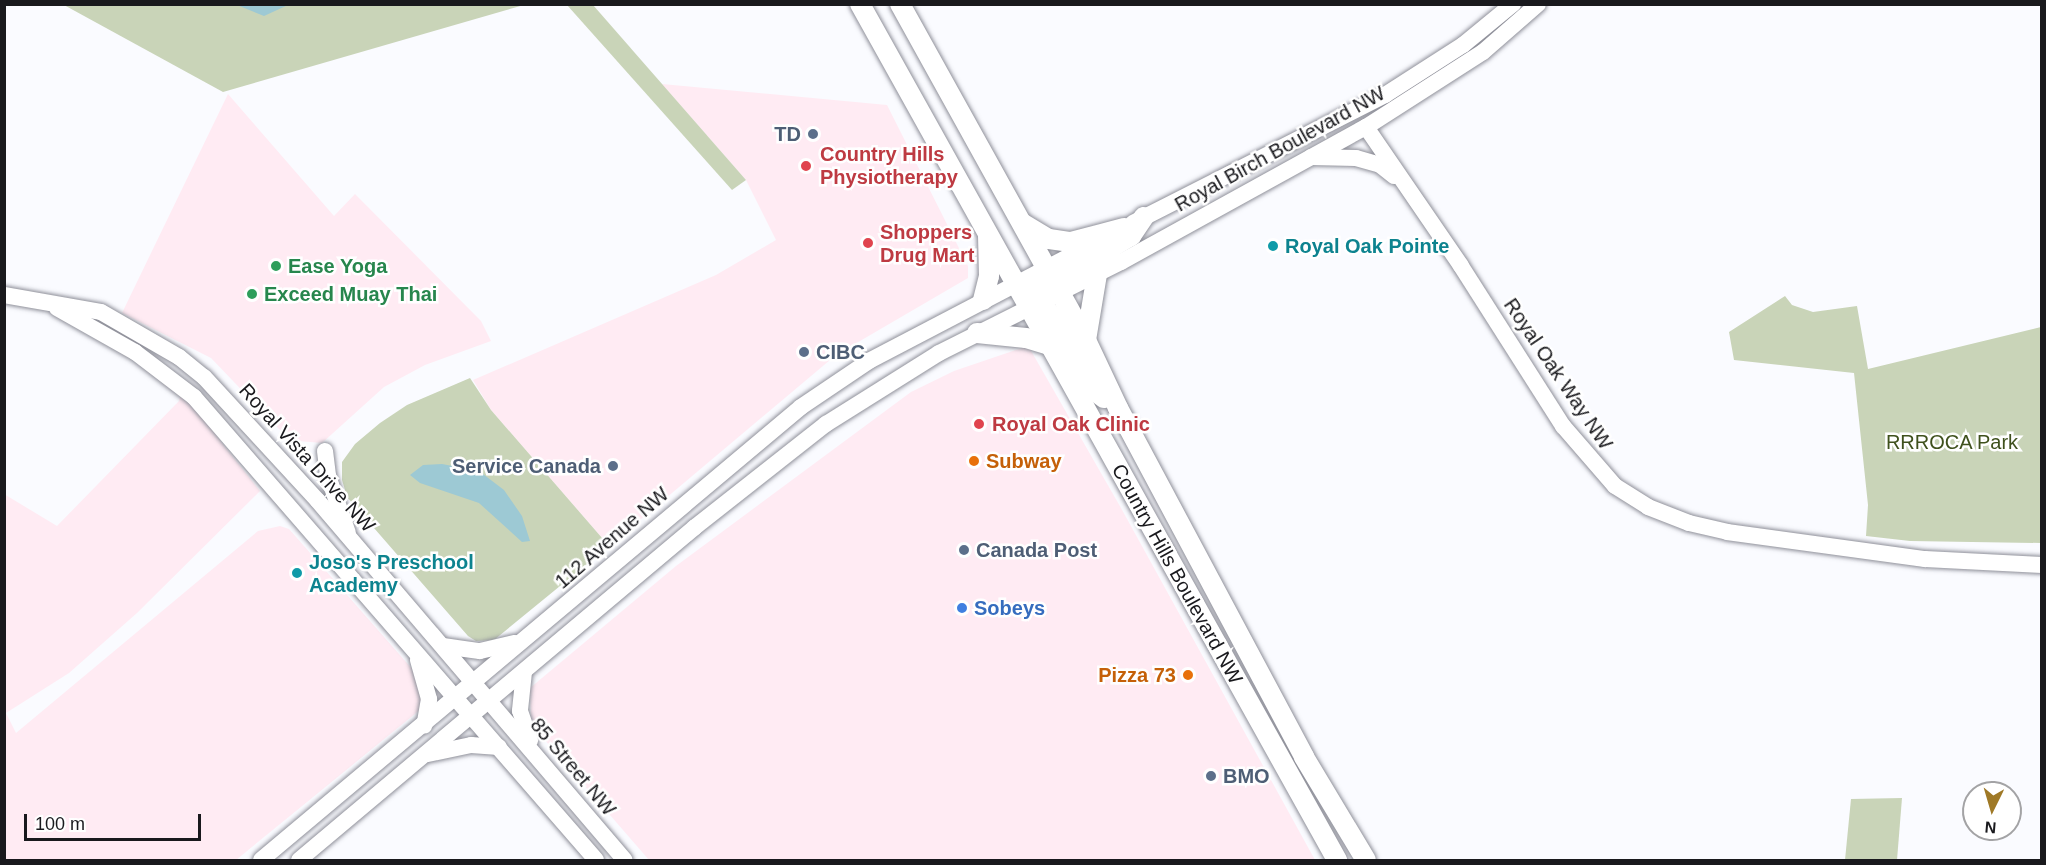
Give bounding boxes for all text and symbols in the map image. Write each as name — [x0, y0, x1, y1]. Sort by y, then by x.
street label: Royal Birch Boulevard NW — [1171, 81, 1389, 217]
place label: TD — [774, 122, 801, 146]
marker: TD — [806, 127, 820, 141]
place label: Country Hills Physiotherapy — [820, 142, 958, 189]
marker: Country Hills Physiotherapy — [797, 157, 815, 175]
place label: Shoppers Drug Mart — [880, 220, 974, 267]
place label: Royal Oak Pointe — [1285, 234, 1449, 258]
marker: Shoppers Drug Mart — [861, 236, 875, 250]
marker: Royal Oak Pointe — [1266, 239, 1280, 253]
place label: Ease Yoga — [288, 254, 388, 278]
marker: Ease Yoga — [269, 259, 283, 273]
place label: Exceed Muay Thai — [264, 282, 437, 306]
marker: Exceed Muay Thai — [245, 287, 259, 301]
street label: Royal Oak Way NW — [1499, 294, 1617, 454]
place label: CIBC — [816, 340, 865, 364]
marker: CIBC — [797, 345, 811, 359]
street label: Royal Vista Drive NW — [234, 379, 380, 537]
place label: Royal Oak Clinic — [992, 412, 1150, 436]
marker: Royal Oak Clinic — [970, 415, 988, 433]
park label: RRROCA Park — [1885, 430, 2019, 454]
place label: Subway — [986, 449, 1062, 473]
place label: Service Canada — [452, 454, 601, 478]
marker: Subway — [967, 454, 981, 468]
marker: Service Canada — [606, 459, 620, 473]
street label: Country Hills Boulevard NW — [1106, 460, 1248, 688]
street label: 112 Avenue NW — [550, 482, 674, 594]
place label: Canada Post — [976, 538, 1097, 562]
marker: Canada Post — [957, 543, 971, 557]
place label: Joso's Preschool Academy — [309, 550, 474, 597]
marker: Joso's Preschool Academy — [290, 566, 304, 580]
place label: Sobeys — [974, 596, 1045, 620]
marker: Sobeys — [955, 601, 969, 615]
place label: Pizza 73 — [1098, 663, 1176, 687]
marker: Pizza 73 — [1181, 668, 1195, 682]
street label: 85 Street NW — [525, 713, 621, 821]
place label: BMO — [1223, 764, 1270, 788]
marker: BMO — [1204, 769, 1218, 783]
north arrow — [1962, 781, 2022, 841]
scale bar — [27, 802, 204, 840]
text: 100 m — [35, 814, 85, 834]
text: N — [1984, 818, 1997, 836]

